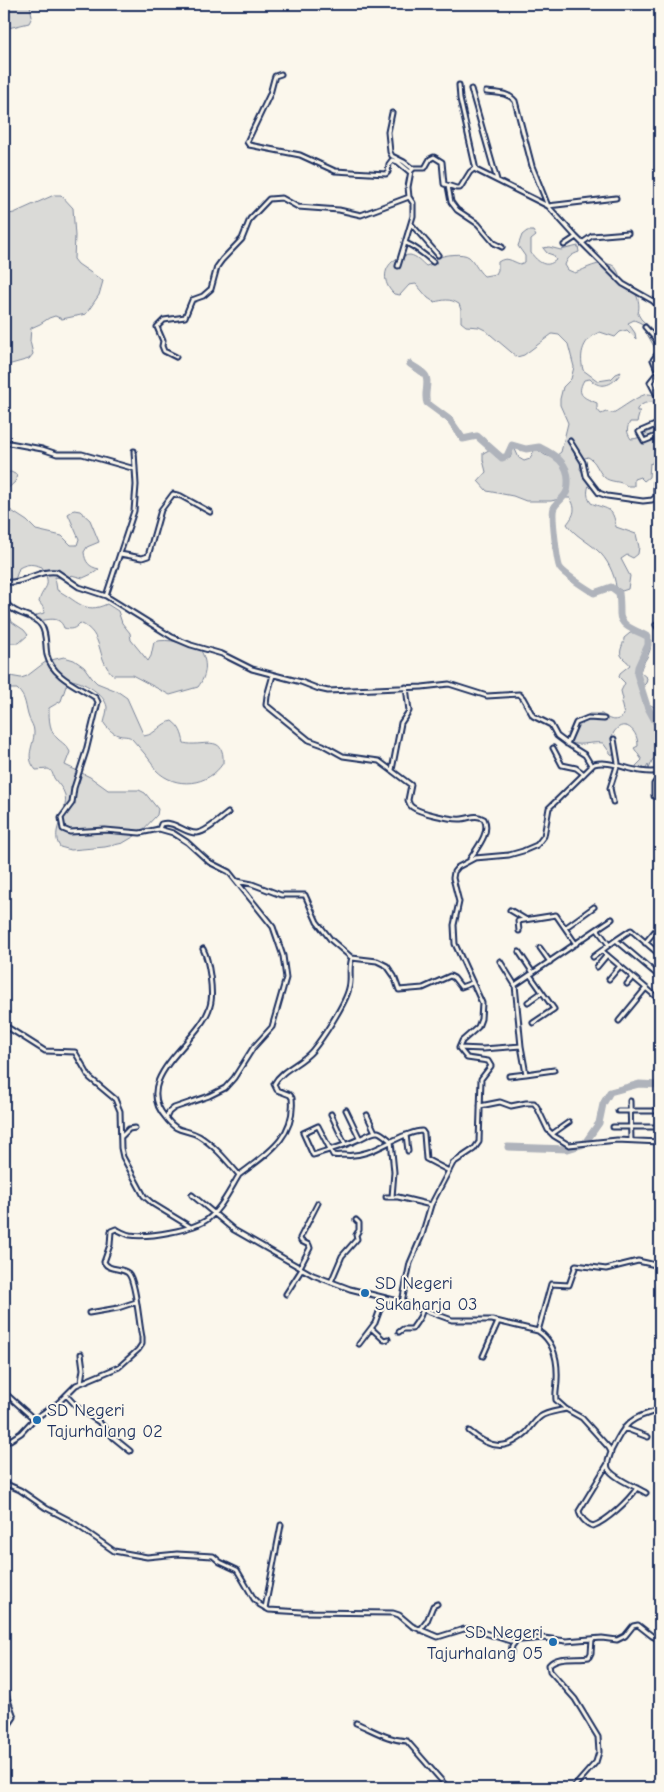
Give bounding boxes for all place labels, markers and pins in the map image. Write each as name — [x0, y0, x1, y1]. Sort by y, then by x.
place label: SD Negeri Sukaharja 03 — [375, 1273, 477, 1315]
marker: SD Negeri Sukaharja 03 — [359, 1287, 371, 1299]
place label: SD Negeri Tajurhalang 02 — [47, 1400, 163, 1442]
marker: SD Negeri Tajurhalang 02 — [31, 1414, 43, 1426]
place label: SD Negeri Tajurhalang 05 — [427, 1622, 543, 1664]
marker: SD Negeri Tajurhalang 05 — [547, 1636, 559, 1648]

